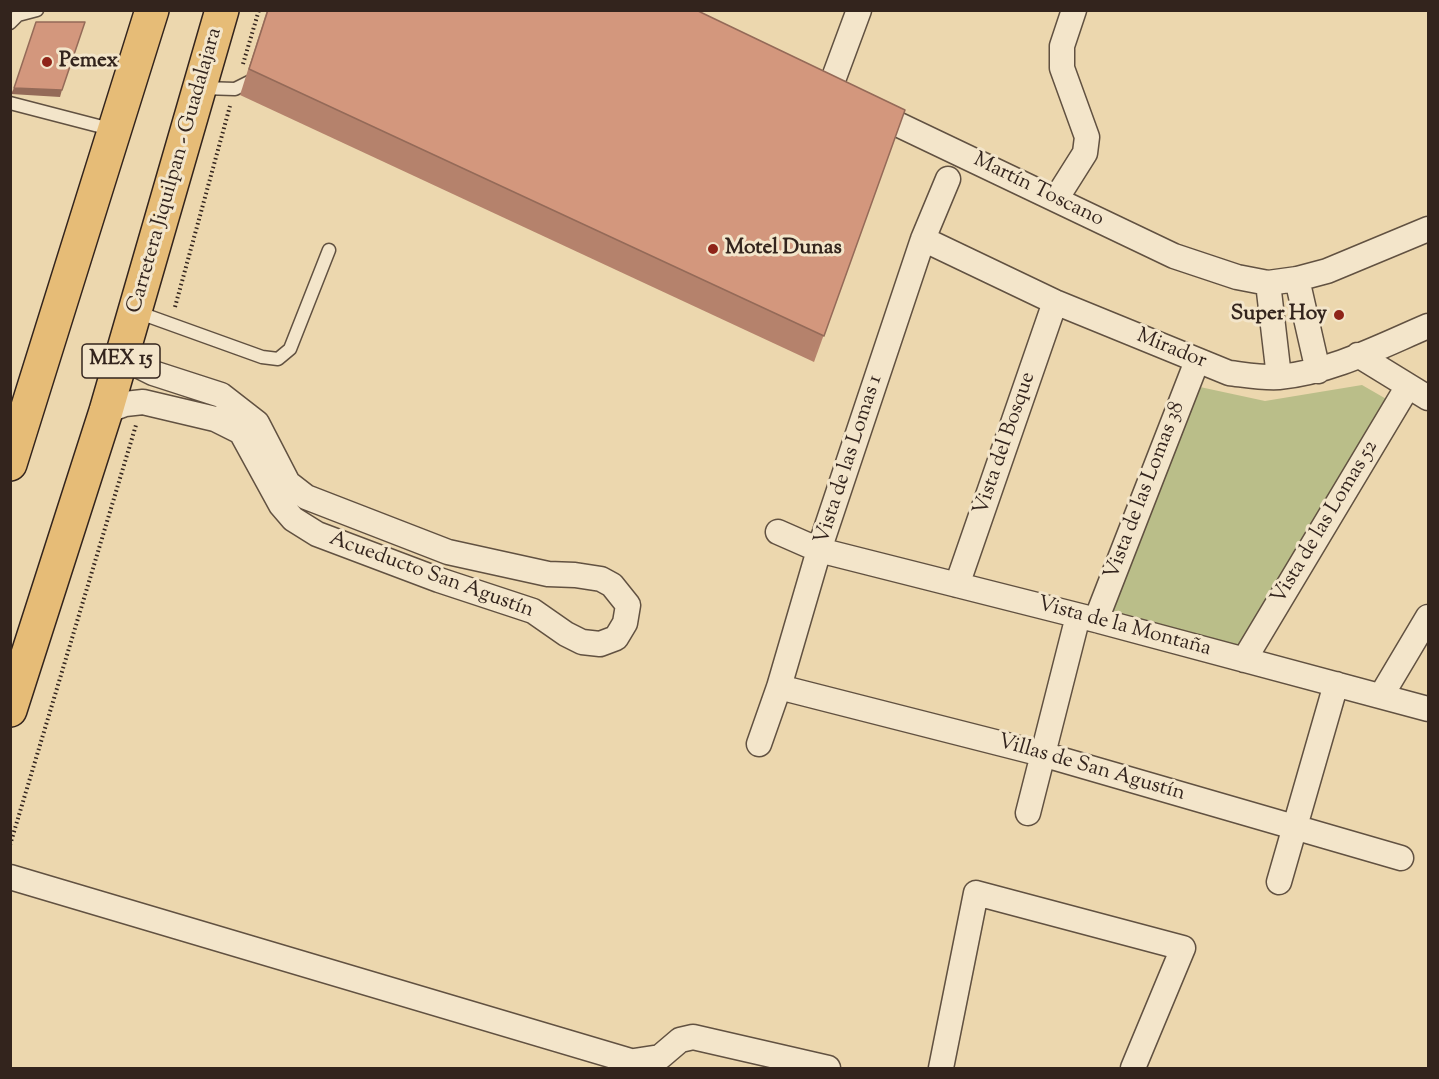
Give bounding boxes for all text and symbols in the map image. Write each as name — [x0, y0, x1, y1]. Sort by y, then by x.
street label: Carretera Jiquilpan - Guadalajara — [123, 25, 229, 317]
place label: Pemex — [59, 49, 118, 75]
marker: Pemex — [40, 55, 54, 69]
street label: Martín Toscano — [969, 149, 1107, 233]
place label: Motel Dunas — [725, 236, 842, 262]
marker: Motel Dunas — [706, 242, 720, 256]
place label: Super Hoy — [1231, 302, 1327, 328]
marker: Super Hoy — [1332, 308, 1346, 322]
street label: Mirador — [1132, 325, 1210, 375]
road number: MEX 15 — [82, 344, 160, 378]
street label: Vista del Bosque — [970, 369, 1042, 519]
street label: Vista de las Lomas 1 — [811, 372, 889, 548]
street label: Vista de las Lomas 38 — [1100, 399, 1192, 583]
street label: Vista de las Lomas 52 — [1267, 437, 1385, 609]
street label: Acueducto San Agustín — [325, 527, 537, 625]
street label: Vista de la Montaña — [1034, 593, 1214, 663]
street label: Villas de San Agustín — [994, 730, 1188, 808]

